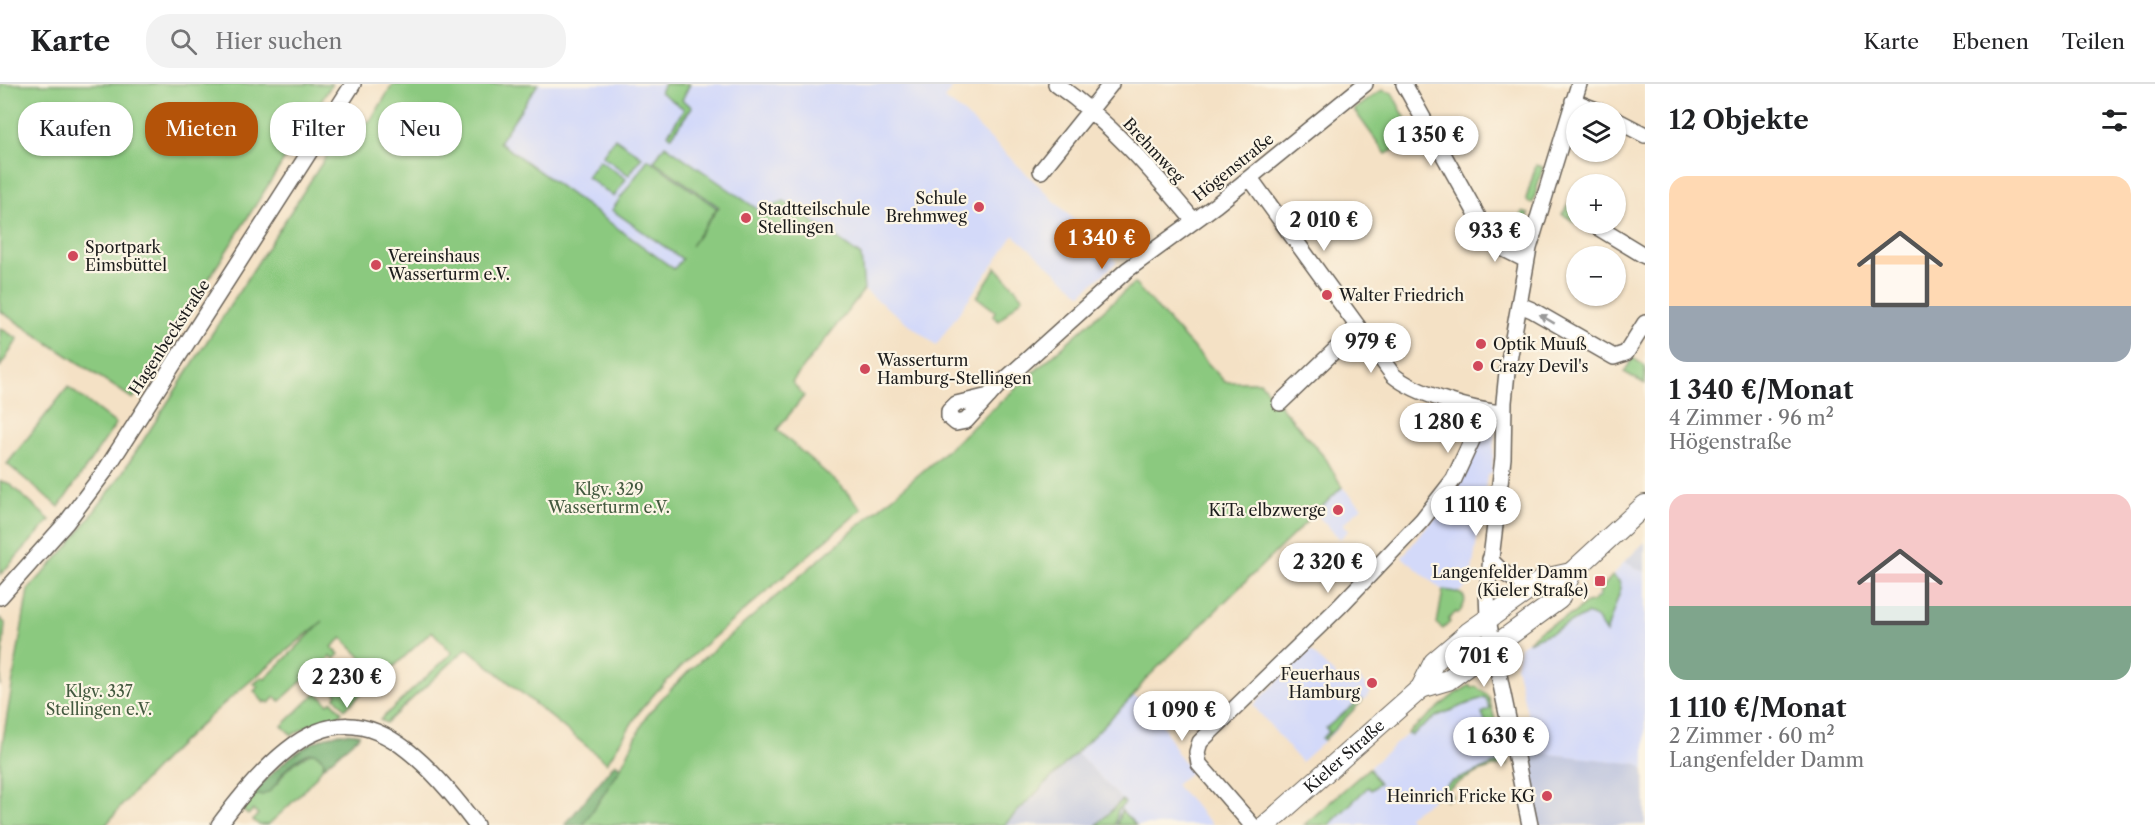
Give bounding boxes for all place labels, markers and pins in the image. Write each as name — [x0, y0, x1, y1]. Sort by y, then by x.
pin: 1 350 € — [1376, 116, 1486, 167]
place label: Schule Brehmweg — [886, 188, 968, 226]
place label: Stadtteilschule Stellingen — [758, 199, 870, 237]
marker: Schule Brehmweg — [972, 200, 986, 214]
pin: 2 010 € — [1269, 201, 1379, 252]
marker: Stadtteilschule Stellingen — [739, 211, 753, 225]
pin: 933 € — [1453, 212, 1537, 263]
pin: 1 340 € — [1047, 219, 1157, 270]
place label: Sportpark Eimsbüttel — [85, 237, 167, 275]
place label: Vereinshaus Wasserturm e.V. — [387, 246, 510, 284]
marker: Sportpark Eimsbüttel — [66, 249, 80, 263]
marker: Vereinshaus Wasserturm e.V. — [369, 258, 383, 272]
place label: Walter Friedrich — [1338, 285, 1464, 305]
marker: Walter Friedrich — [1320, 288, 1334, 302]
pin: 979 € — [1329, 323, 1413, 374]
place label: Optik Muuß — [1493, 334, 1587, 354]
marker: Optik Muuß — [1474, 337, 1488, 351]
place label: Wasserturm Hamburg-Stellingen — [876, 350, 1032, 388]
place label: Crazy Devil's — [1490, 356, 1589, 376]
marker: Crazy Devil's — [1471, 359, 1485, 373]
marker: Wasserturm Hamburg-Stellingen — [858, 362, 872, 376]
pin: 1 280 € — [1393, 403, 1503, 454]
pin: 1 110 € — [1421, 486, 1531, 537]
place label: KiTa elbzwerge — [1208, 500, 1326, 520]
marker: KiTa elbzwerge — [1331, 503, 1345, 517]
pin: 2 320 € — [1273, 543, 1383, 594]
place label: Langenfelder Damm (Kieler Straße) — [1432, 562, 1588, 600]
marker: Langenfelder Damm (Kieler Straße) — [1593, 574, 1607, 588]
pin: 701 € — [1442, 637, 1526, 688]
pin: 2 230 € — [292, 658, 402, 709]
place label: Feuerhaus Hamburg — [1280, 664, 1361, 702]
marker: Feuerhaus Hamburg — [1365, 676, 1379, 690]
pin: 1 090 € — [1127, 691, 1237, 742]
pin: 1 630 € — [1446, 717, 1556, 768]
place label: Heinrich Fricke KG — [1387, 786, 1535, 806]
marker: Heinrich Fricke KG — [1540, 789, 1554, 803]

